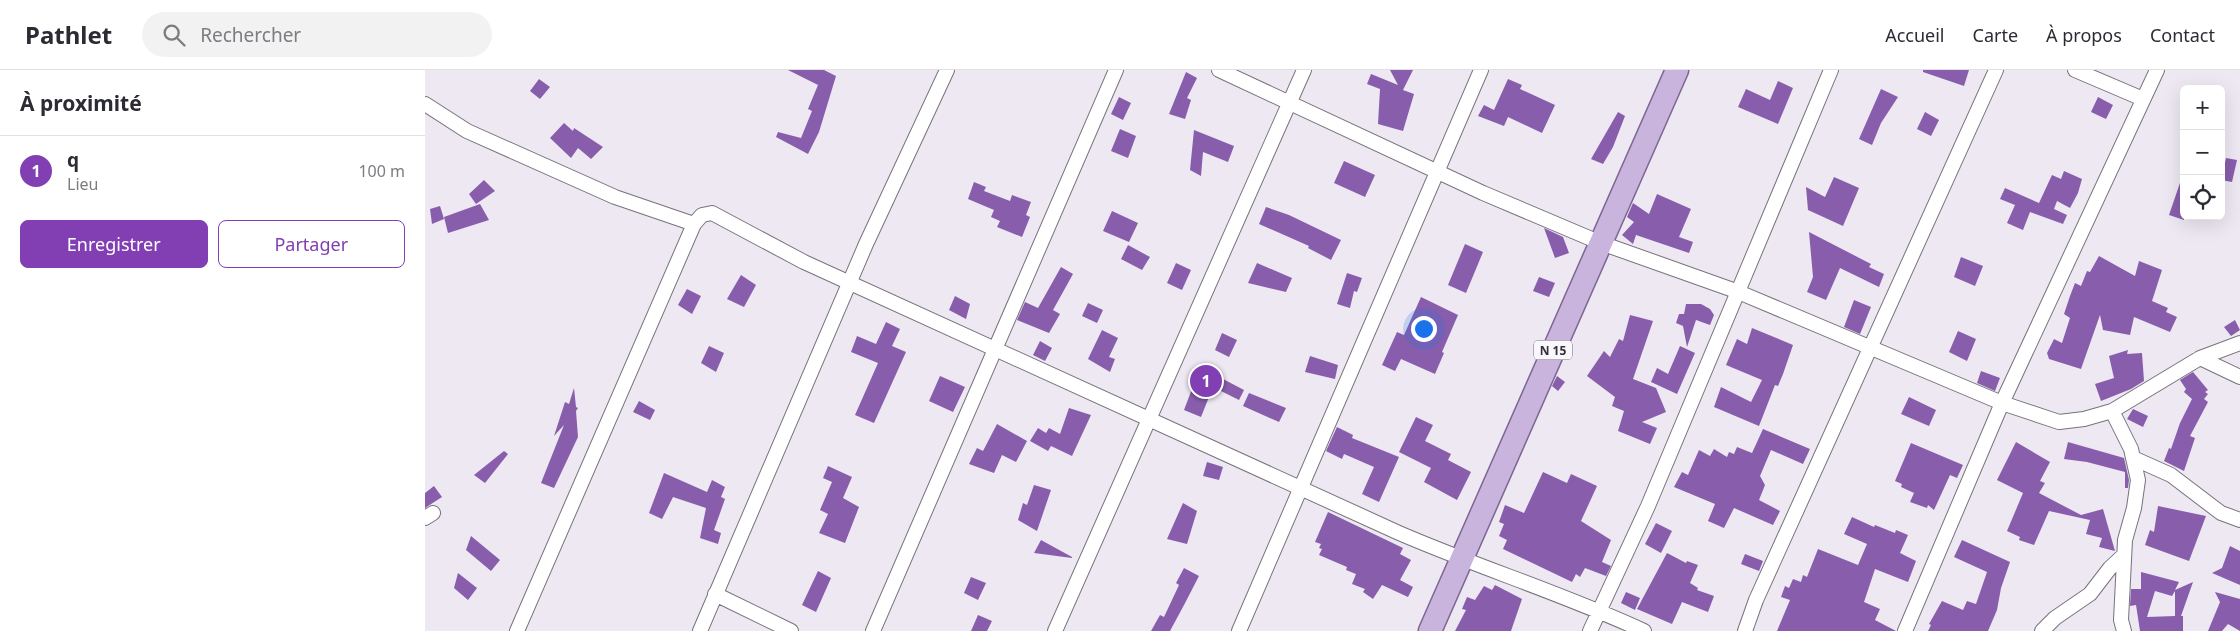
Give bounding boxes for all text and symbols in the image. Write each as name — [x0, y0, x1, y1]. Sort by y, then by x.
search box — [142, 12, 492, 57]
text: Pathlet — [25, 18, 112, 51]
icon: search — [160, 21, 188, 49]
text: Rechercher — [200, 22, 301, 48]
text: Accueil — [1885, 23, 1945, 47]
text: Carte — [1973, 23, 2018, 47]
text: À propos — [2046, 23, 2122, 47]
text: Contact — [2150, 23, 2215, 47]
map controls — [2180, 85, 2225, 220]
button: + — [2180, 85, 2225, 130]
text: À proximité — [20, 89, 142, 117]
button: − — [2180, 130, 2225, 175]
text: q — [67, 147, 79, 173]
text: 1 — [31, 160, 41, 182]
text: 100 m — [358, 160, 405, 182]
text: Lieu — [67, 173, 98, 195]
button: locate — [2180, 175, 2225, 220]
button: Enregistrer — [20, 220, 208, 268]
button: Partager — [218, 220, 405, 268]
your location — [1411, 316, 1437, 342]
road number: N 15 — [1534, 340, 1572, 360]
pin: 1 — [1190, 362, 1222, 400]

